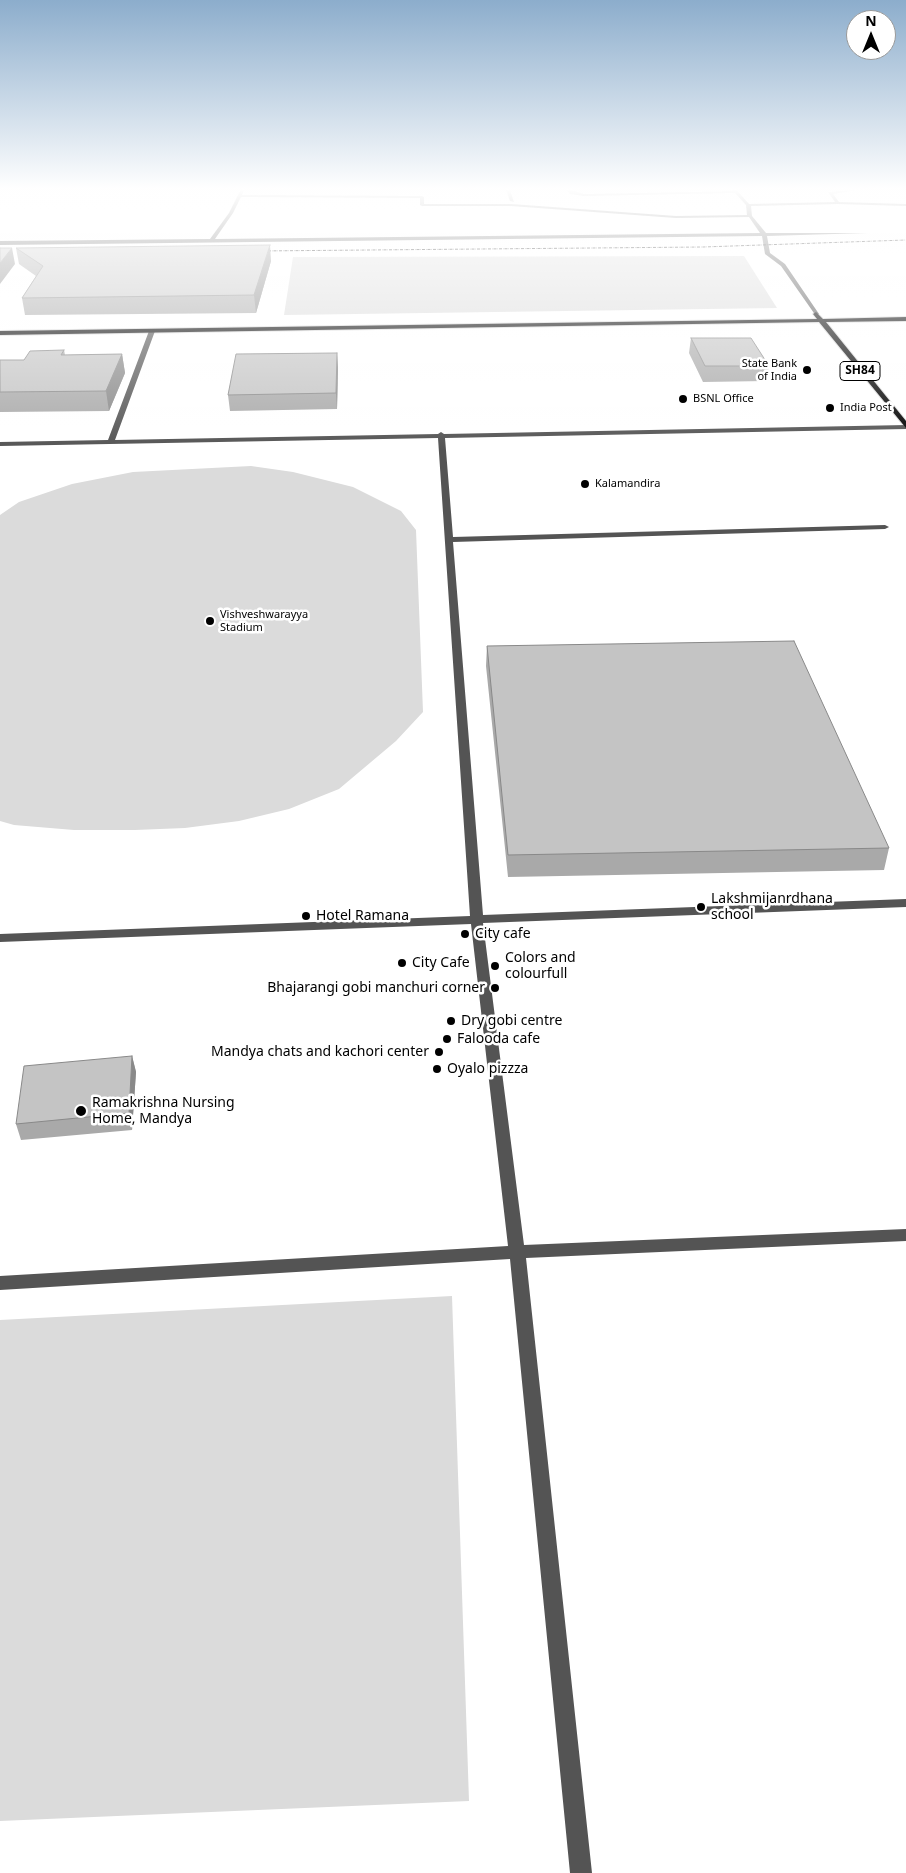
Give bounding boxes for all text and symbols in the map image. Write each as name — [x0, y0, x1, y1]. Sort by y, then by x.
north arrow — [846, 10, 896, 60]
text: N — [865, 11, 877, 30]
place label: State Bank of India — [742, 357, 797, 383]
road number: SH84 — [840, 362, 880, 381]
marker: State Bank of India — [801, 364, 813, 376]
place label: BSNL Office — [693, 392, 754, 406]
marker: BSNL Office — [677, 393, 689, 405]
place label: India Post — [840, 401, 892, 415]
marker: India Post — [824, 402, 836, 414]
place label: Kalamandira — [595, 477, 660, 491]
marker: Kalamandira — [579, 478, 591, 490]
place label: Vishveshwarayya Stadium — [220, 608, 308, 634]
marker: Vishveshwarayya Stadium — [204, 615, 216, 627]
place label: Lakshmijanrdhana school — [711, 891, 833, 924]
marker: Lakshmijanrdhana school — [695, 901, 707, 913]
place label: Hotel Ramana — [316, 908, 409, 924]
marker: Hotel Ramana — [300, 910, 312, 922]
place label: City cafe — [475, 926, 531, 942]
marker: City cafe — [459, 928, 471, 940]
place label: Colors and colourfull — [505, 950, 576, 982]
place label: City Cafe — [412, 955, 470, 971]
marker: City Cafe — [396, 957, 408, 969]
marker: Colors and colourfull — [489, 960, 501, 972]
place label: Bhajarangi gobi manchuri corner — [267, 980, 485, 996]
marker: Bhajarangi gobi manchuri corner — [489, 982, 501, 994]
place label: Dry gobi centre — [461, 1013, 562, 1029]
marker: Dry gobi centre — [445, 1015, 457, 1027]
place label: Falooda cafe — [457, 1031, 540, 1047]
marker: Falooda cafe — [441, 1033, 453, 1045]
place label: Mandya chats and kachori center — [211, 1044, 429, 1060]
marker: Mandya chats and kachori center — [433, 1046, 445, 1058]
place label: Oyalo pizzza — [447, 1061, 528, 1077]
marker: Oyalo pizzza — [431, 1063, 443, 1075]
place label: Ramakrishna Nursing Home, Mandya — [92, 1095, 235, 1128]
marker: Ramakrishna Nursing Home, Mandya — [74, 1104, 88, 1118]

